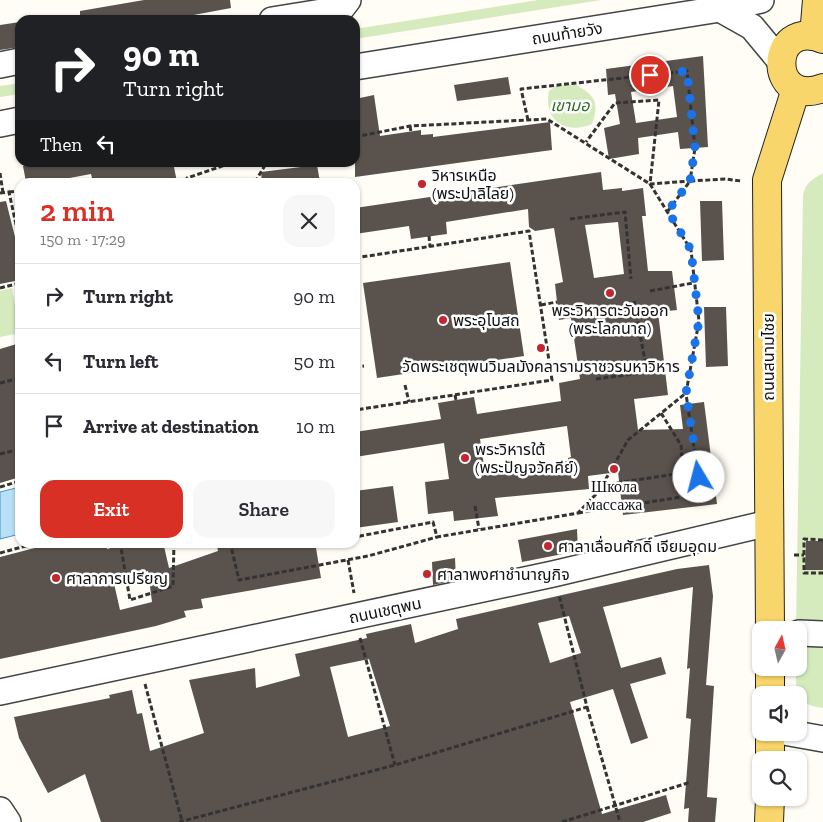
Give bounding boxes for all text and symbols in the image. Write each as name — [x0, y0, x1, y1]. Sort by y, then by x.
street label: ถนนท้ายวัง — [530, 19, 604, 48]
text: 90 m — [123, 33, 199, 75]
icon: right — [40, 35, 105, 100]
pin — [629, 54, 671, 96]
icon: arrive — [636, 61, 664, 89]
text: Turn right — [123, 75, 224, 102]
park label: เขามอ — [551, 96, 590, 115]
icon: left — [92, 130, 120, 158]
text: Then — [40, 133, 82, 156]
place label: วิหารเหนือ (พระปาลิไลย) — [431, 166, 514, 203]
marker: วิหารเหนือ (พระปาลิไลย) — [416, 178, 428, 190]
text: 2 min — [40, 193, 114, 229]
button: close — [283, 195, 335, 247]
text: 150 m · 17:29 — [40, 230, 126, 249]
icon: right — [40, 282, 68, 310]
text: Turn right — [83, 285, 173, 308]
text: 90 m — [293, 285, 335, 308]
marker: พระวิหารตะวันออก (พระโลกนาถ) — [604, 287, 616, 299]
place label: พระวิหารตะวันออก (พระโลกนาถ) — [551, 301, 669, 338]
place label: พระอุโบสถ — [453, 311, 520, 330]
street label: ถนนสนามไชย — [759, 313, 778, 401]
marker: พระอุโบสถ — [437, 314, 449, 326]
marker: วัดพระเชตุพนวิมลมังคลารามราชวรมหาวิหาร — [535, 342, 547, 354]
icon: left — [40, 347, 68, 375]
text: Turn left — [83, 350, 158, 373]
text: 50 m — [294, 350, 335, 373]
place label: วัดพระเชตุพนวิมลมังคลารามราชวรมหาวิหาร — [402, 357, 680, 376]
icon: arrive — [40, 412, 68, 440]
text: Arrive at destination — [83, 415, 259, 438]
text: 10 m — [296, 415, 335, 438]
place label: พระวิหารใต้ (พระปัญจวัคคีย์) — [475, 440, 578, 477]
position arrow — [672, 450, 724, 502]
marker: พระวิหารใต้ (พระปัญจวัคคีย์) — [459, 452, 471, 464]
marker: Школа массажа — [608, 463, 620, 475]
place label: Школа массажа — [586, 477, 642, 514]
button: Exit — [40, 480, 183, 538]
button: Share — [193, 480, 335, 538]
place label: ศาลาเลื่อนศักดิ์ เจียมอุดม — [558, 535, 717, 556]
marker: ศาลาเลื่อนศักดิ์ เจียมอุดม — [542, 540, 554, 552]
place label: ศาลาพงศาชำนาญกิจ — [437, 565, 570, 584]
marker: ศาลาพงศาชำนาญกิจ — [421, 568, 433, 580]
place label: ศาลาการเปรียญ — [66, 569, 168, 588]
marker: ศาลาการเปรียญ — [50, 572, 62, 584]
street label: ถนนเชตุพน — [347, 594, 423, 627]
north arrow — [752, 621, 808, 676]
map controls — [752, 621, 807, 806]
button: sound — [752, 686, 807, 741]
button: search — [752, 751, 807, 806]

